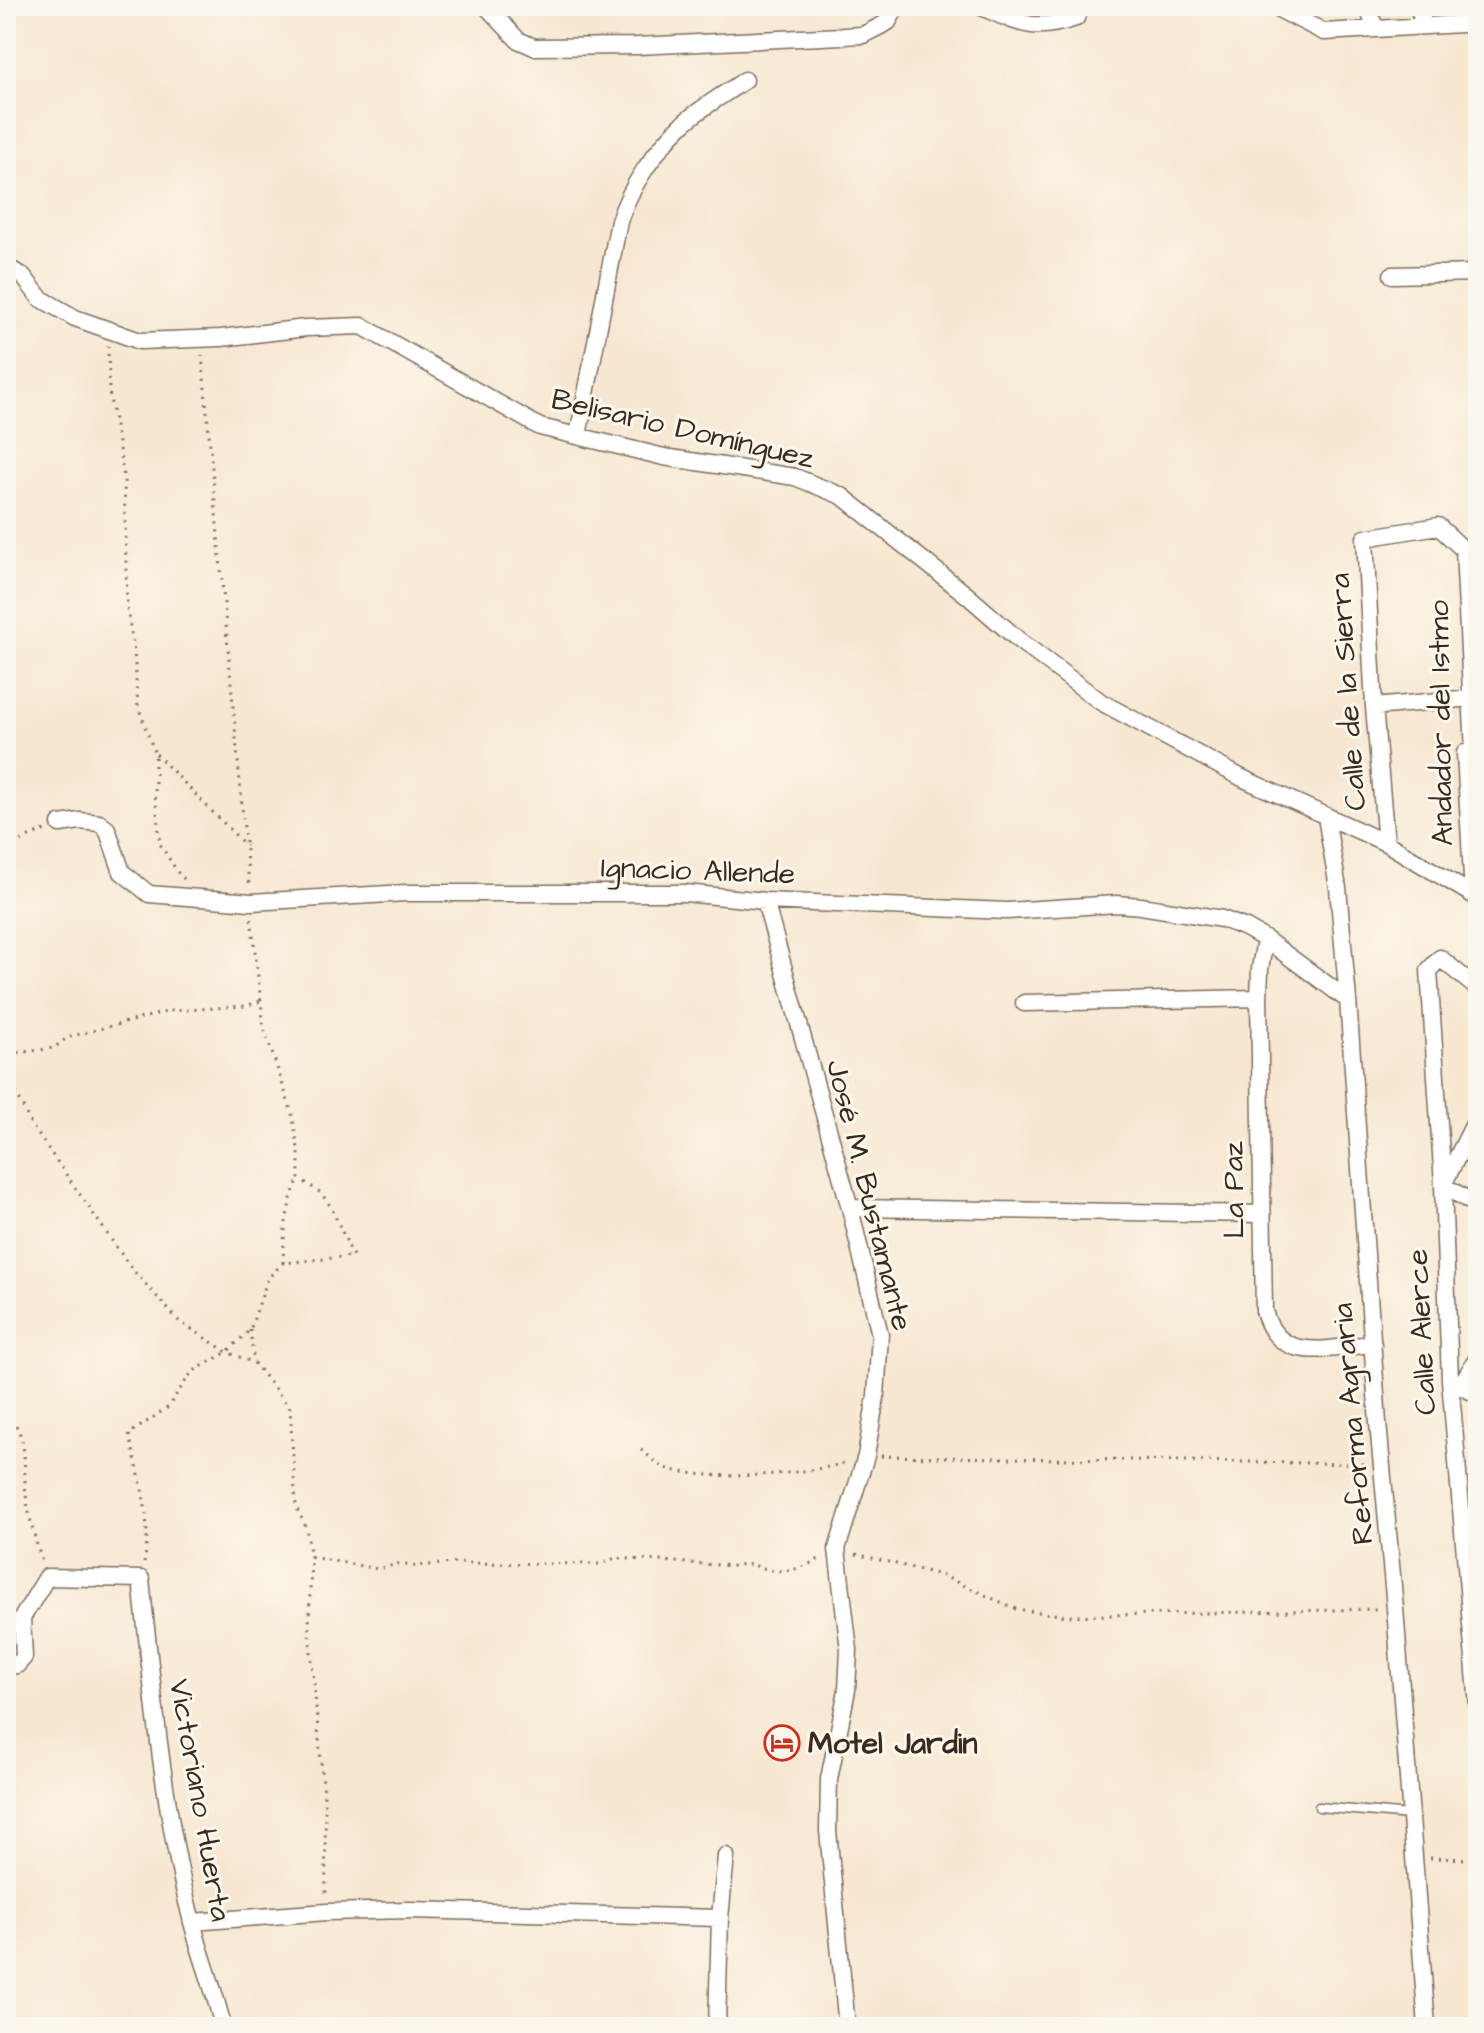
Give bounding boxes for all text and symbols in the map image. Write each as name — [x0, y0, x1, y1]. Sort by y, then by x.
street label: Belisario Domínguez — [547, 378, 818, 481]
street label: Calle de la Sierra — [1319, 572, 1377, 812]
street label: Andador del Istmo — [1418, 600, 1464, 846]
street label: Ignacio Allende — [600, 847, 796, 896]
street label: José M. Bustamante — [815, 1055, 923, 1335]
street label: La Paz — [1212, 1141, 1256, 1239]
street label: Calle Alerce — [1397, 1248, 1447, 1416]
street label: Reforma Agraria — [1322, 1301, 1385, 1546]
street label: Victoriano Huerta — [158, 1676, 242, 1925]
place label: Motel Jardin — [808, 1723, 977, 1765]
hotel icon: Motel Jardin — [763, 1724, 801, 1762]

